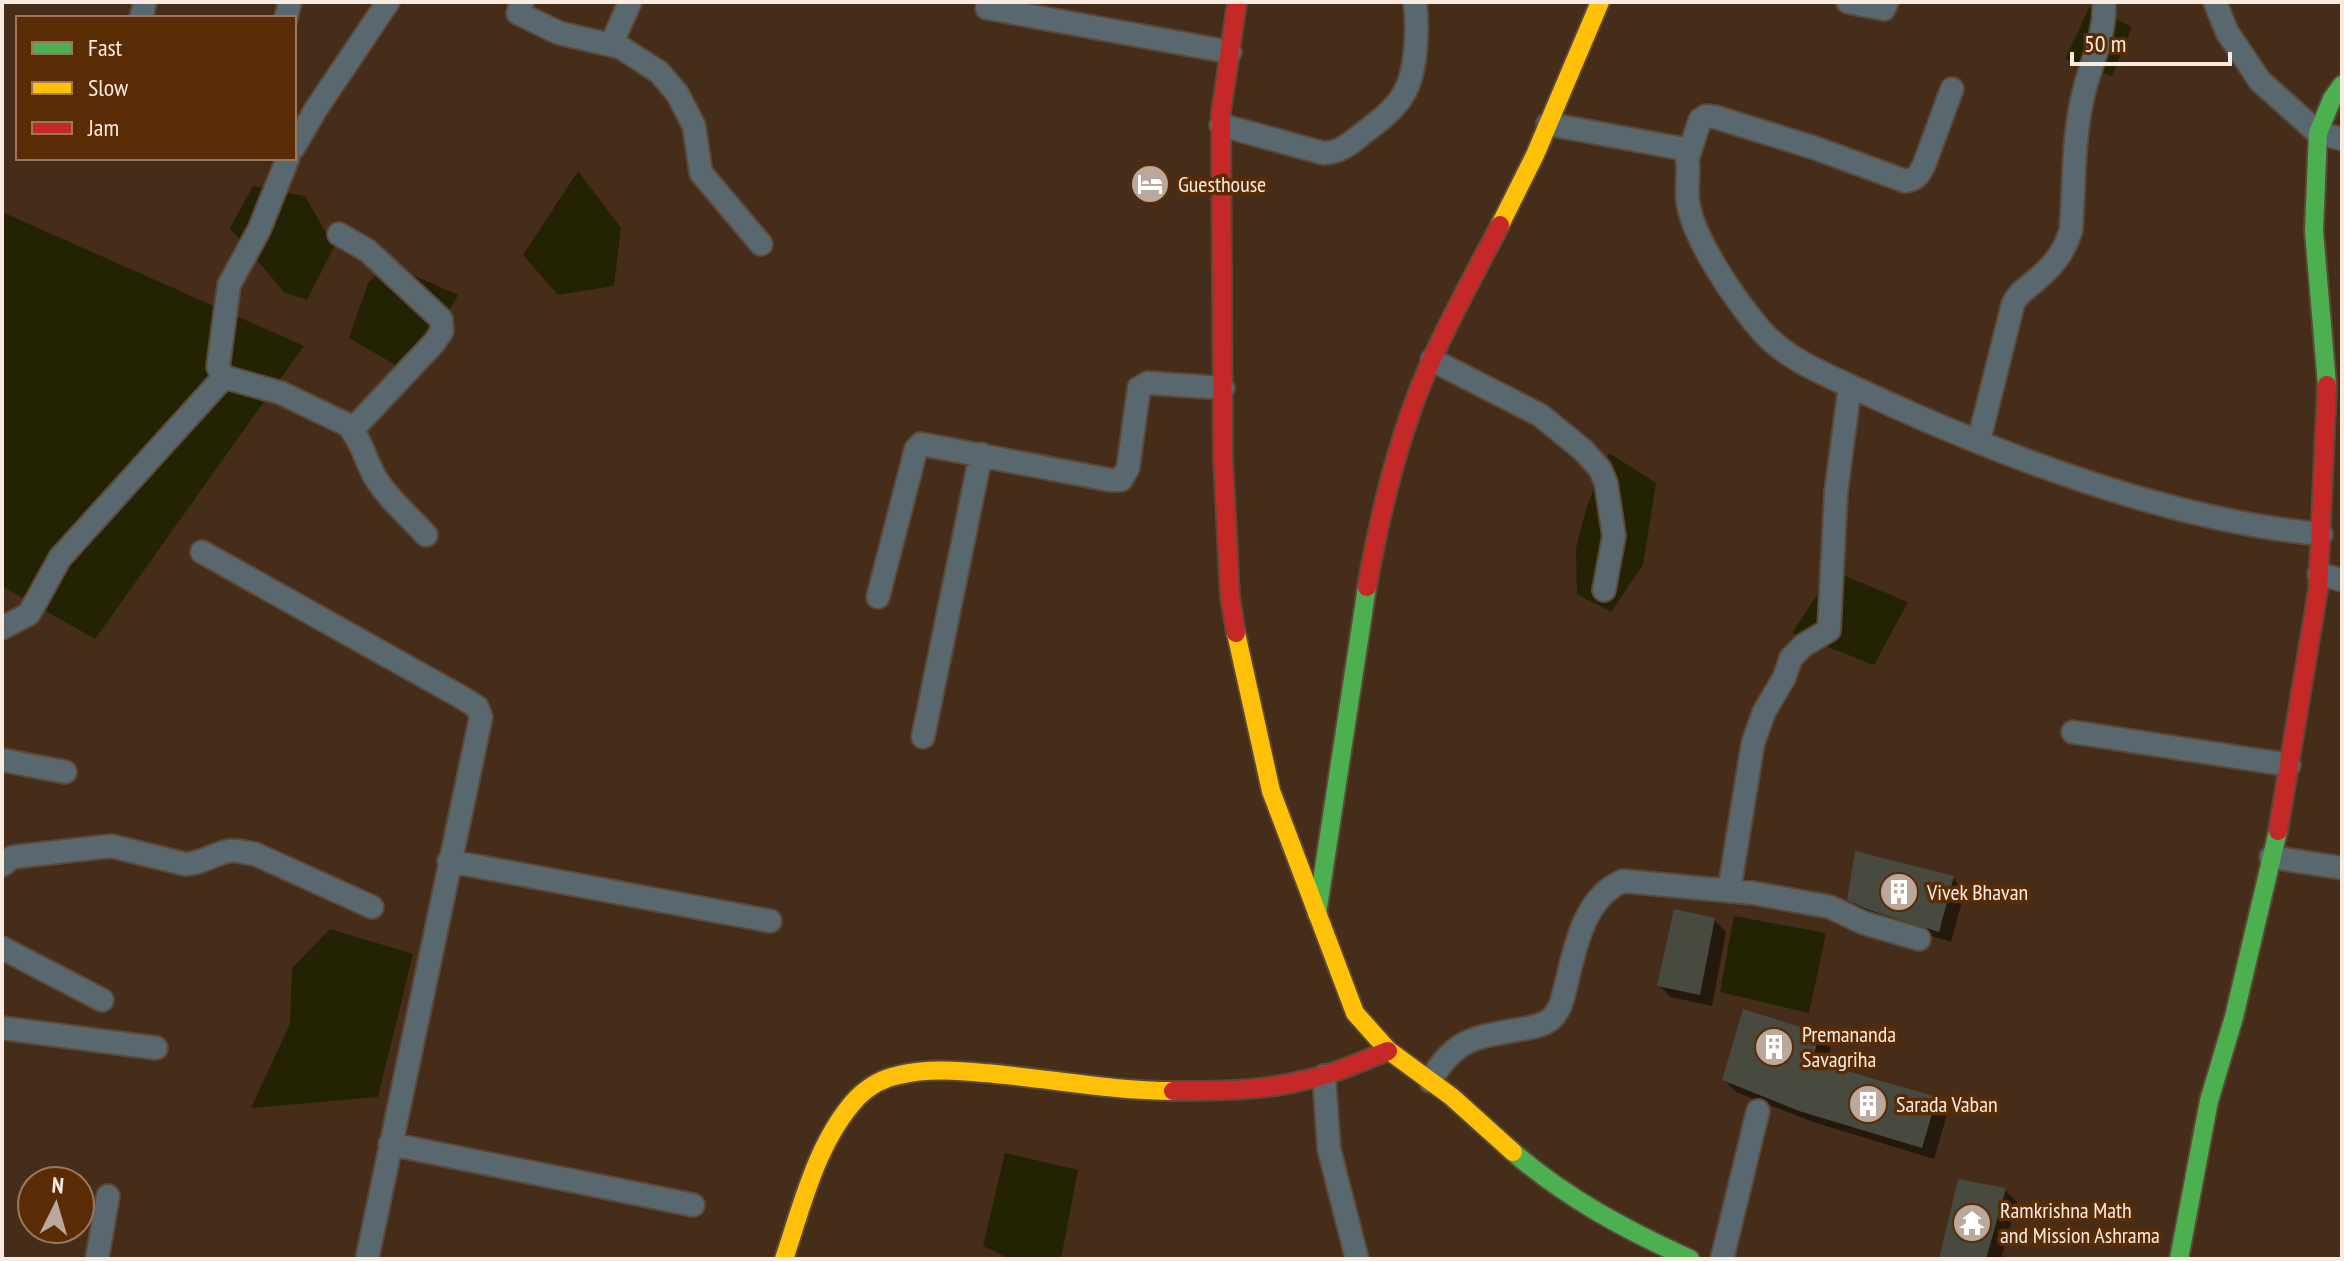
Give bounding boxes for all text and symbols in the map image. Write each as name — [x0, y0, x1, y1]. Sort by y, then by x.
legend — [16, 16, 296, 160]
scale bar — [2072, 16, 2230, 66]
text: 50 m — [2084, 28, 2126, 59]
text: Fast — [88, 32, 123, 63]
text: Slow — [88, 72, 129, 103]
text: Jam — [87, 112, 119, 143]
hotel icon: Guesthouse — [1129, 163, 1171, 205]
place label: Guesthouse — [1178, 170, 1266, 198]
building icon: Vivek Bhavan — [1878, 871, 1920, 913]
place label: Vivek Bhavan — [1926, 878, 2028, 906]
place label: Premananda Savagriha — [1802, 1020, 1896, 1073]
building icon: Premananda Savagriha — [1753, 1026, 1795, 1068]
building icon: Sarada Vaban — [1847, 1083, 1889, 1125]
place label: Sarada Vaban — [1896, 1090, 1998, 1118]
north arrow — [16, 1165, 96, 1245]
text: N — [51, 1171, 65, 1200]
place label: Ramkrishna Math and Mission Ashrama — [2000, 1196, 2160, 1249]
temple icon: Ramkrishna Math and Mission Ashrama — [1951, 1202, 1993, 1244]

